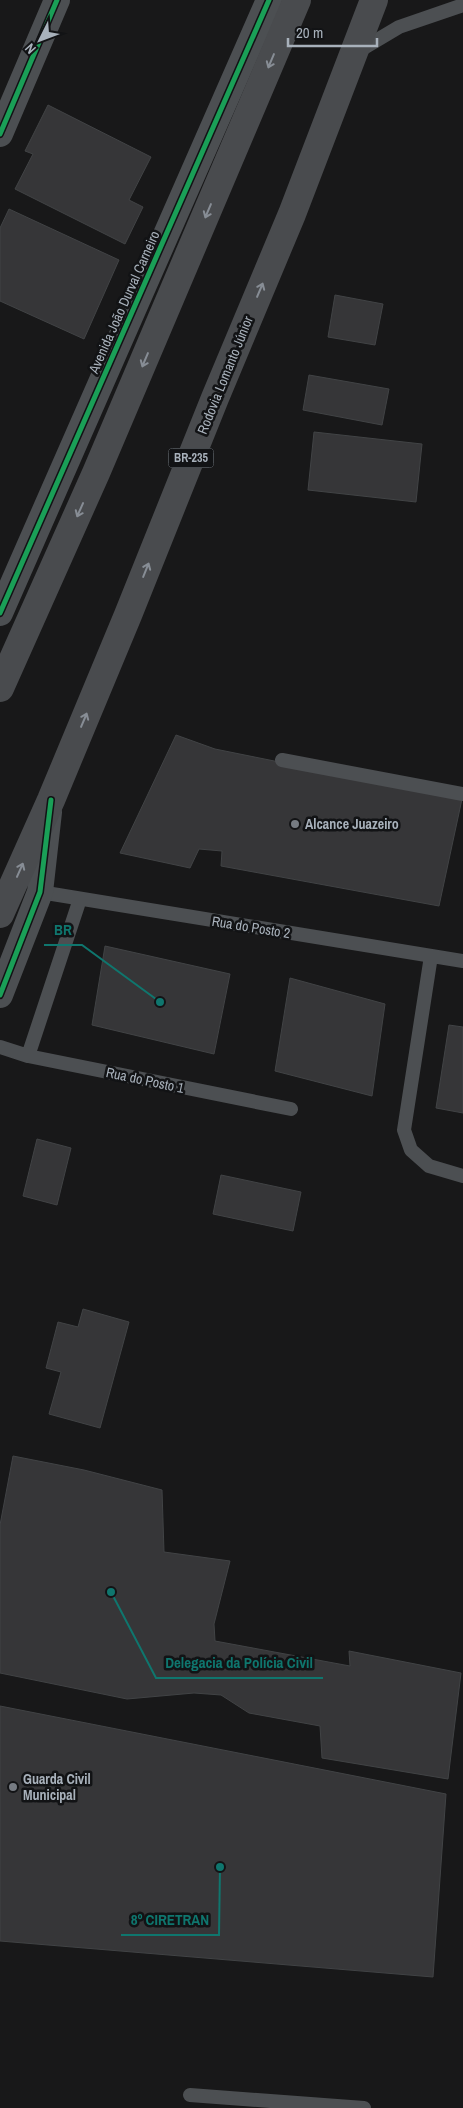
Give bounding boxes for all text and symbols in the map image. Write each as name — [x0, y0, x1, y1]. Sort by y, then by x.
north arrow — [15, 15, 65, 65]
scale bar — [288, 15, 377, 47]
text: 20 m — [296, 22, 323, 43]
text: N — [21, 40, 40, 58]
one-way arrow — [266, 53, 276, 68]
one-way arrow — [203, 203, 213, 218]
street label: Avenida João Durval Carneiro — [84, 228, 164, 377]
one-way arrow — [256, 283, 265, 298]
street label: Rodovia Lomanto Júnior — [193, 313, 257, 437]
one-way arrow — [139, 352, 149, 367]
road number: BR-235 — [168, 448, 214, 468]
one-way arrow — [75, 502, 85, 517]
one-way arrow — [142, 563, 151, 578]
one-way arrow — [80, 713, 90, 728]
place label: Alcance Juazeiro — [305, 815, 399, 833]
marker: Alcance Juazeiro — [289, 818, 301, 830]
one-way arrow — [16, 863, 26, 878]
street label: Rua do Posto 2 — [211, 912, 291, 942]
callout: BR — [44, 915, 82, 945]
text: BR — [54, 919, 72, 940]
street label: Rua do Posto 1 — [104, 1063, 186, 1097]
callout: Delegacia da Polícia Civil — [156, 1648, 323, 1678]
text: Delegacia da Polícia Civil — [165, 1652, 313, 1673]
place label: Guarda Civil Municipal — [23, 1770, 91, 1804]
marker: Guarda Civil Municipal — [7, 1781, 19, 1793]
callout: 8º CIRETRAN — [121, 1905, 219, 1935]
text: 8º CIRETRAN — [131, 1909, 209, 1930]

